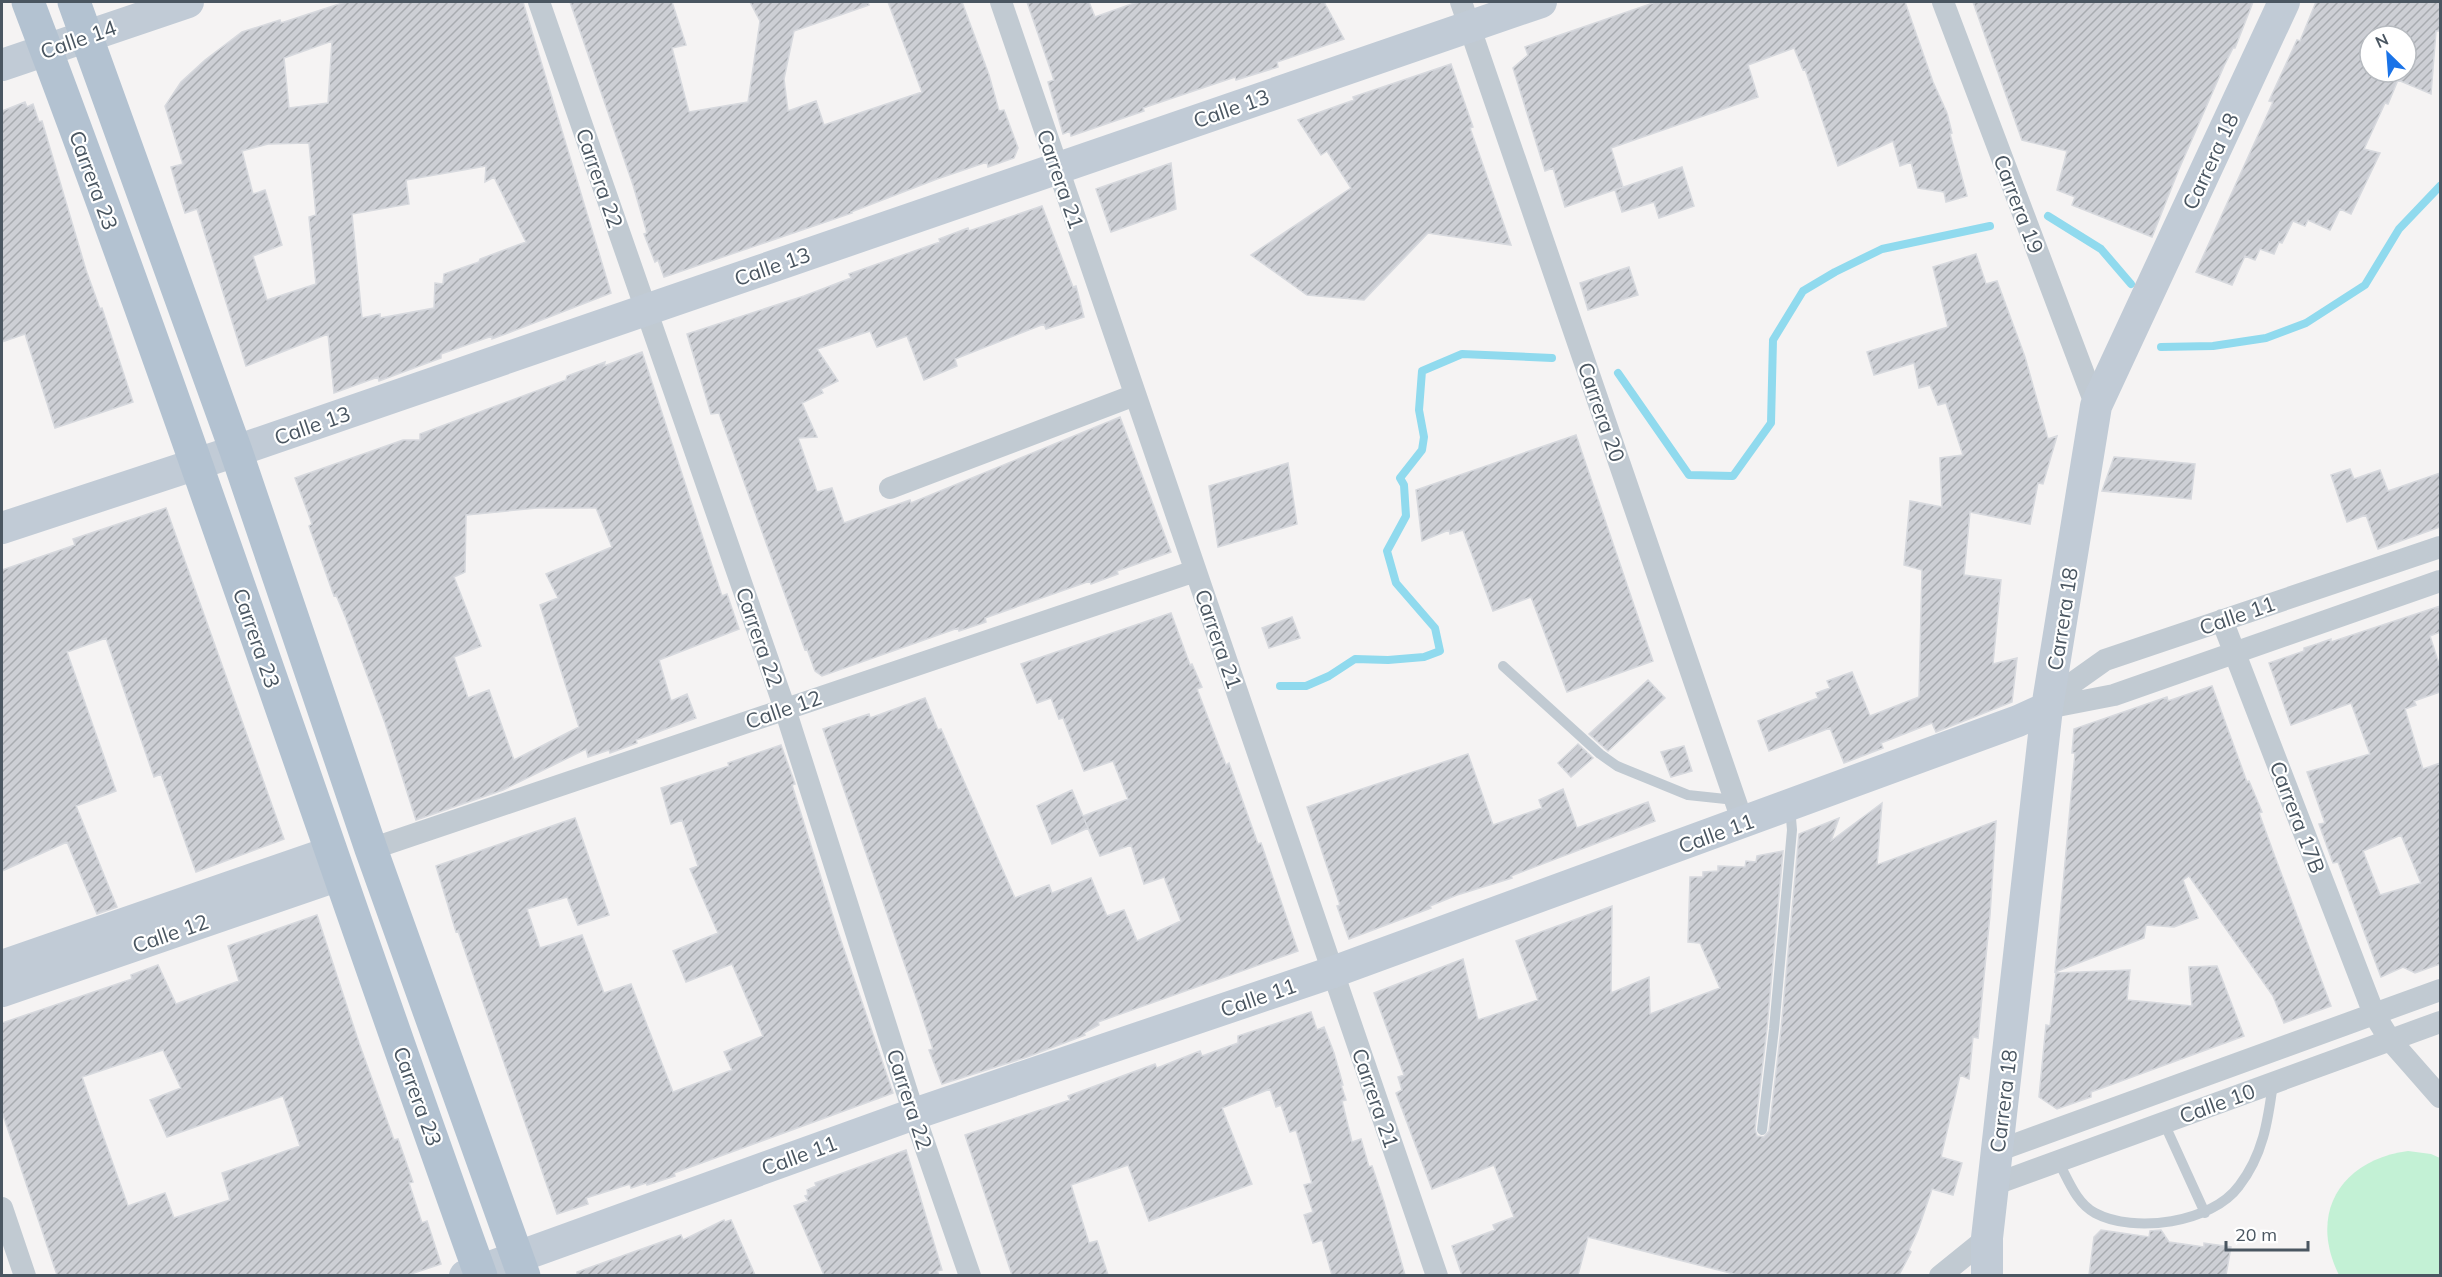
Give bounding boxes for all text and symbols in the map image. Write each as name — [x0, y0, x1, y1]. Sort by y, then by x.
street label: Calle 14 — [37, 14, 120, 64]
north arrow — [2358, 24, 2418, 84]
text: N — [2372, 29, 2391, 52]
street label: Calle 13 — [1190, 83, 1272, 133]
street label: Carrera 18 — [2176, 108, 2244, 214]
street label: Carrera 22 — [571, 125, 629, 231]
street label: Carrera 21 — [1032, 126, 1090, 232]
street label: Carrera 23 — [64, 127, 124, 233]
street label: Carrera 19 — [1988, 151, 2050, 257]
street label: Calle 13 — [731, 241, 813, 291]
street label: Carrera 20 — [1573, 359, 1631, 465]
street label: Calle 13 — [271, 400, 353, 450]
street label: Carrera 18 — [2041, 566, 2083, 672]
street label: Carrera 22 — [731, 584, 789, 690]
street label: Carrera 23 — [228, 585, 286, 691]
street label: Carrera 21 — [1190, 586, 1248, 692]
street label: Calle 11 — [2196, 590, 2278, 640]
street label: Calle 12 — [742, 684, 824, 734]
street label: Carrera 17B — [2265, 757, 2331, 877]
street label: Calle 11 — [1675, 807, 1757, 859]
street label: Calle 12 — [129, 908, 211, 958]
street label: Calle 11 — [1217, 972, 1299, 1022]
street label: Carrera 23 — [388, 1043, 448, 1149]
street label: Carrera 21 — [1347, 1045, 1405, 1151]
street label: Carrera 22 — [882, 1046, 938, 1152]
street label: Carrera 18 — [1984, 1048, 2022, 1154]
street label: Calle 10 — [2176, 1077, 2258, 1129]
street label: Calle 11 — [758, 1129, 840, 1181]
scale bar — [2226, 1214, 2308, 1252]
text: 20 m — [2235, 1223, 2277, 1246]

